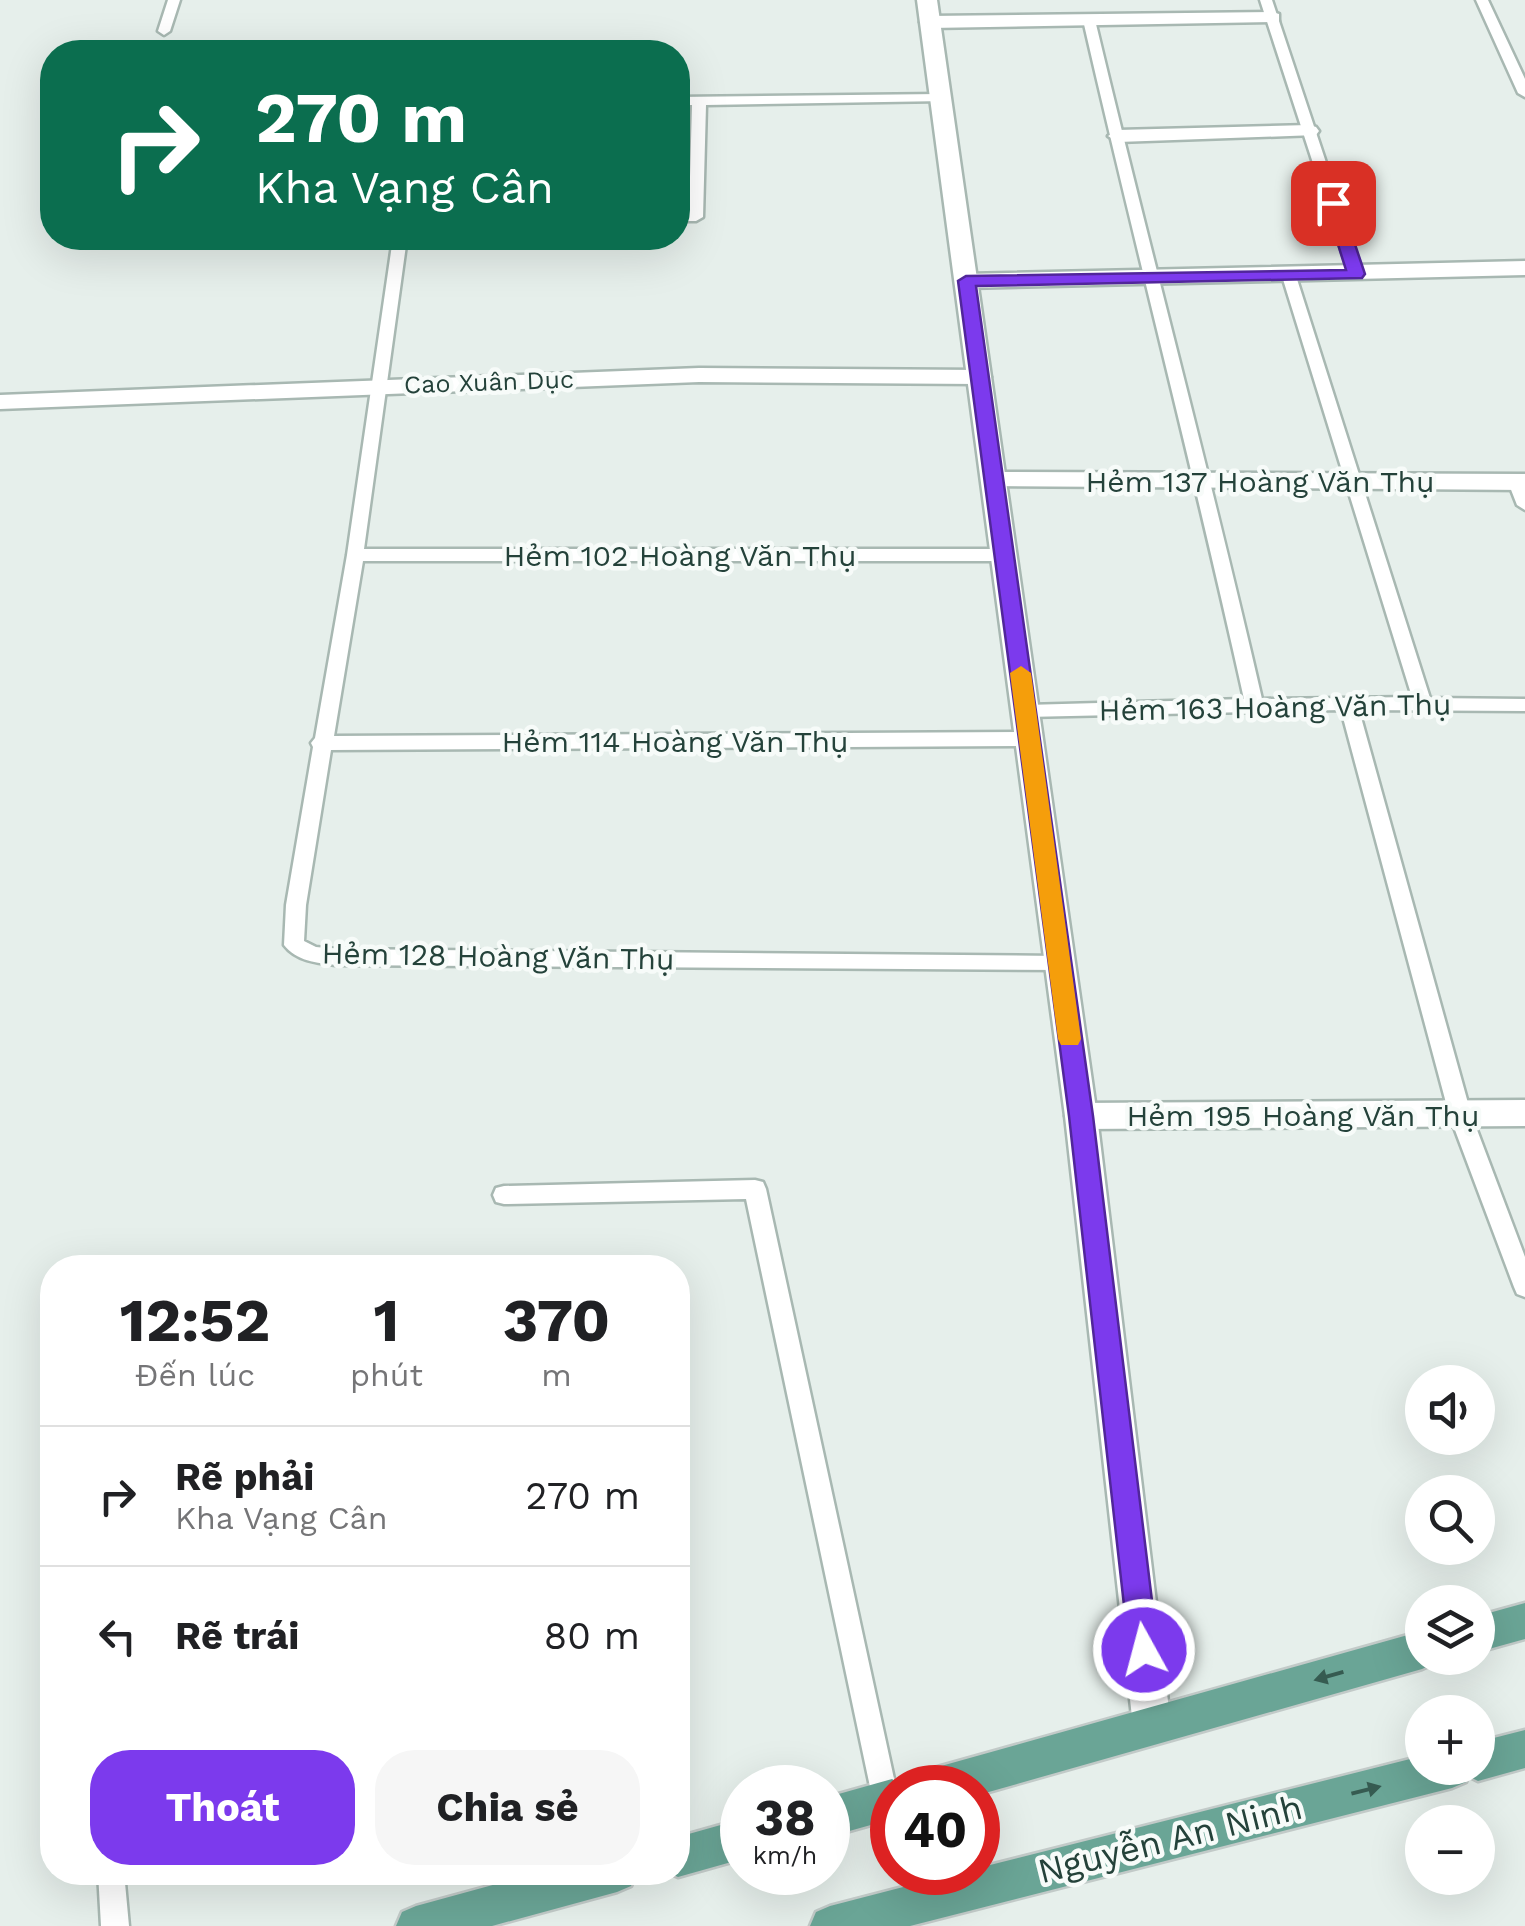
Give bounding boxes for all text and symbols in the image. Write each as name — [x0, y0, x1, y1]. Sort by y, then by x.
text: 270 m — [255, 77, 467, 159]
icon: right — [90, 80, 220, 210]
text: Kha Vạng Cân — [255, 161, 554, 214]
pin — [1291, 161, 1376, 246]
icon: arrive — [1306, 176, 1361, 231]
street label: Cao Xuân Dục — [404, 365, 574, 399]
street label: Hẻm 137 Hoàng Văn Thụ — [1085, 464, 1435, 499]
street label: Hẻm 102 Hoàng Văn Thụ — [503, 538, 857, 573]
street label: Hẻm 163 Hoàng Văn Thụ — [1098, 686, 1452, 728]
street label: Hẻm 114 Hoàng Văn Thụ — [502, 724, 848, 759]
street label: Hẻm 128 Hoàng Văn Thụ — [321, 935, 675, 977]
street label: Hẻm 195 Hoàng Văn Thụ — [1127, 1098, 1479, 1133]
text: 12:52 — [120, 1285, 270, 1356]
text: 1 — [374, 1285, 399, 1356]
text: 370 — [503, 1285, 610, 1356]
text: Đến lúc — [135, 1356, 255, 1394]
text: phút — [350, 1356, 423, 1394]
text: m — [541, 1356, 572, 1394]
map controls — [1405, 1365, 1495, 1895]
button: sound — [1405, 1365, 1495, 1455]
text: Rẽ phải — [175, 1455, 314, 1499]
icon: right — [90, 1469, 145, 1524]
text: 270 m — [525, 1474, 640, 1518]
button: search — [1405, 1475, 1495, 1565]
text: Kha Vạng Cân — [175, 1499, 388, 1537]
button: layers — [1405, 1585, 1495, 1675]
position arrow — [1092, 1598, 1196, 1702]
icon: left — [90, 1609, 145, 1664]
text: Rẽ trái — [175, 1614, 299, 1658]
text: 80 m — [544, 1614, 640, 1658]
one-way arrow — [1313, 1669, 1344, 1684]
button: + — [1405, 1695, 1495, 1785]
button: Thoát — [90, 1750, 355, 1865]
button: Chia sẻ — [375, 1750, 640, 1865]
speed limit sign: 40 — [870, 1765, 1000, 1895]
one-way arrow — [1351, 1781, 1382, 1797]
street label: Nguyễn An Ninh — [1033, 1786, 1307, 1892]
text: 38 — [755, 1788, 816, 1847]
button: − — [1405, 1805, 1495, 1895]
text: km/h — [753, 1841, 817, 1870]

